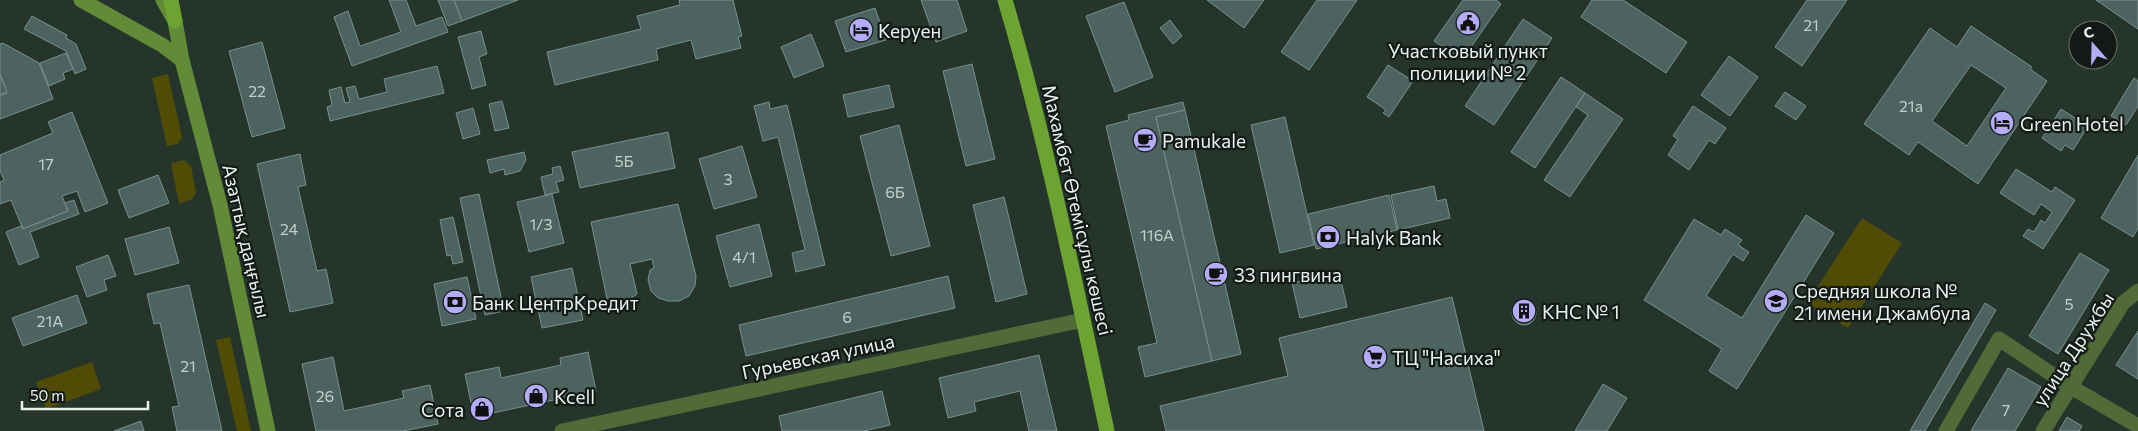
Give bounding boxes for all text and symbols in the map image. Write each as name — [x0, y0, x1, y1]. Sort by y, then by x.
public building icon: Участковый пункт полиции № 2 — [1455, 10, 1481, 36]
house number: 21 — [1803, 15, 1819, 34]
hotel icon: Керуен — [848, 17, 874, 43]
place label: Керуен — [878, 19, 941, 42]
north arrow — [2068, 20, 2118, 70]
text: С — [2081, 23, 2096, 42]
place label: Участковый пункт полиции № 2 — [1388, 39, 1548, 84]
house number: 22 — [248, 81, 266, 100]
street label: Махамбет Өтемісұлы көшесі — [1038, 83, 1118, 337]
house number: 21а — [1899, 96, 1923, 115]
hotel icon: Green Hotel — [1989, 110, 2015, 136]
place label: Green Hotel — [2020, 112, 2124, 135]
cafe icon: Pamukale — [1132, 127, 1158, 153]
place label: Pamukale — [1162, 129, 1246, 152]
house number: 5Б — [614, 151, 634, 170]
house number: 17 — [38, 154, 54, 173]
street label: Азаттық даңғылы — [218, 162, 276, 320]
house number: 3 — [723, 169, 733, 188]
house number: 6Б — [885, 182, 905, 201]
house number: 1/3 — [529, 214, 553, 233]
house number: 24 — [280, 219, 298, 238]
bank icon: Halyk Bank — [1315, 224, 1341, 250]
house number: 116А — [1140, 225, 1174, 244]
place label: Halyk Bank — [1346, 226, 1442, 249]
house number: 4/1 — [732, 247, 756, 266]
cafe icon: 33 пингвина — [1203, 261, 1229, 287]
place label: 33 пингвина — [1234, 263, 1342, 286]
place label: Средняя школа № 21 имени Джамбула — [1794, 279, 1971, 324]
school or university icon: Средняя школа № 21 имени Джамбула — [1763, 288, 1789, 314]
street label: улица Дружбы — [2028, 288, 2118, 410]
bank icon: Банк ЦентрКредит — [442, 289, 468, 315]
place label: Банк ЦентрКредит — [472, 291, 639, 314]
house number: 5 — [2064, 294, 2074, 313]
building icon: КНС № 1 — [1511, 298, 1537, 324]
place label: КНС № 1 — [1542, 300, 1620, 323]
house number: 6 — [842, 307, 852, 326]
house number: 21А — [37, 311, 63, 330]
street label: Гурьевская улица — [740, 329, 896, 383]
supermarket icon: ТЦ "Насиха" — [1362, 344, 1388, 370]
place label: ТЦ "Насиха" — [1392, 346, 1501, 369]
house number: 21 — [180, 356, 196, 375]
scale bar — [22, 378, 149, 410]
shop icon: Kcell — [523, 383, 549, 409]
place label: Kcell — [554, 385, 595, 408]
text: 50 m — [30, 386, 64, 404]
house number: 26 — [316, 386, 334, 405]
shop icon: Сота — [469, 396, 495, 422]
place label: Сота — [421, 398, 464, 421]
house number: 7 — [2002, 400, 2010, 419]

